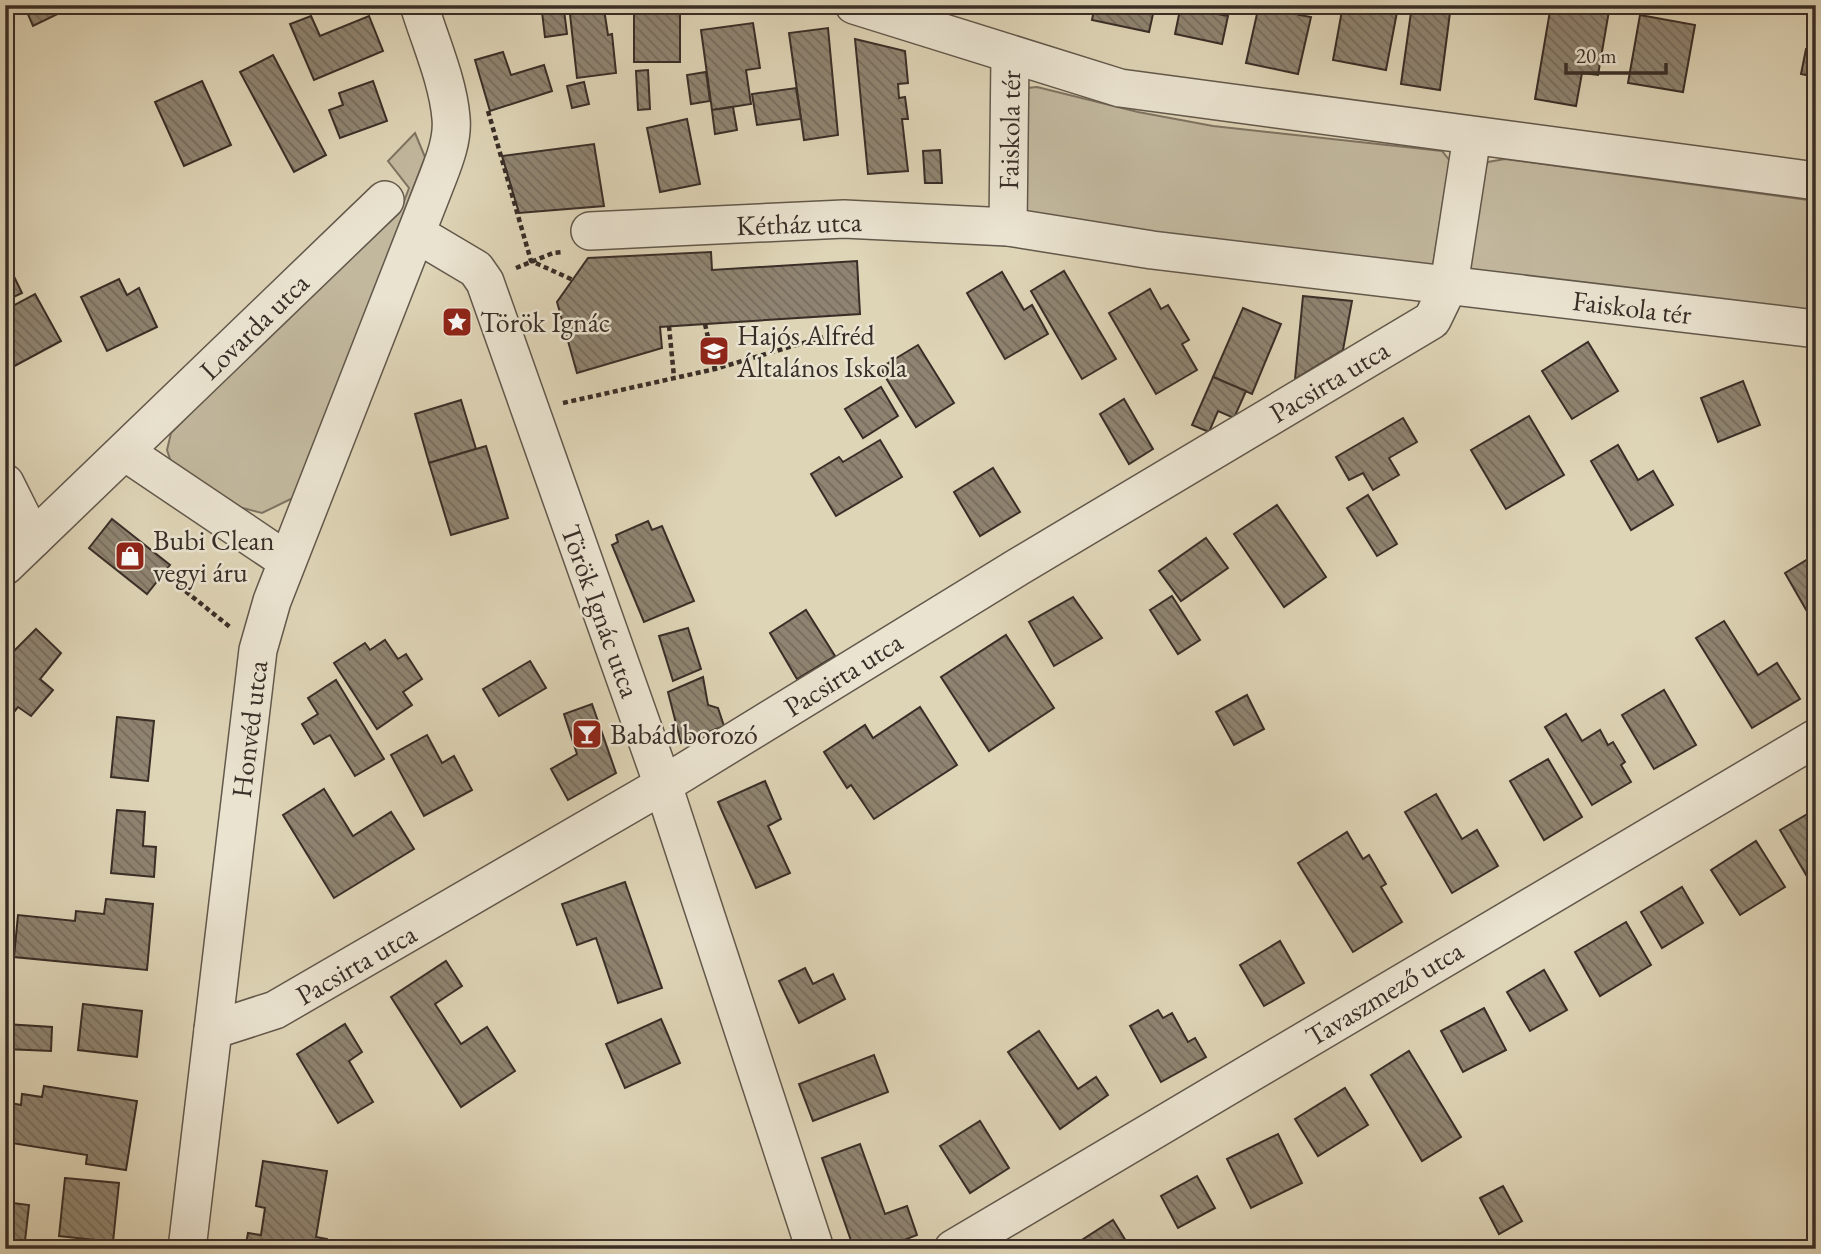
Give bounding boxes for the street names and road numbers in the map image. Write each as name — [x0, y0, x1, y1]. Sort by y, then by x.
street label: Faiskola tér — [990, 69, 1028, 190]
street label: Kétház utca — [736, 203, 863, 243]
street label: Lovarda utca — [192, 264, 317, 387]
street label: Faiskola tér — [1570, 282, 1694, 332]
street label: Pacsirta utca — [1263, 331, 1396, 431]
street label: Török Ignác utca — [553, 520, 649, 703]
street label: Pacsirta utca — [777, 623, 910, 725]
street label: Honvéd utca — [223, 657, 275, 800]
street label: Pacsirta utca — [289, 915, 423, 1013]
street label: Tavaszmező utca — [1299, 931, 1470, 1054]

